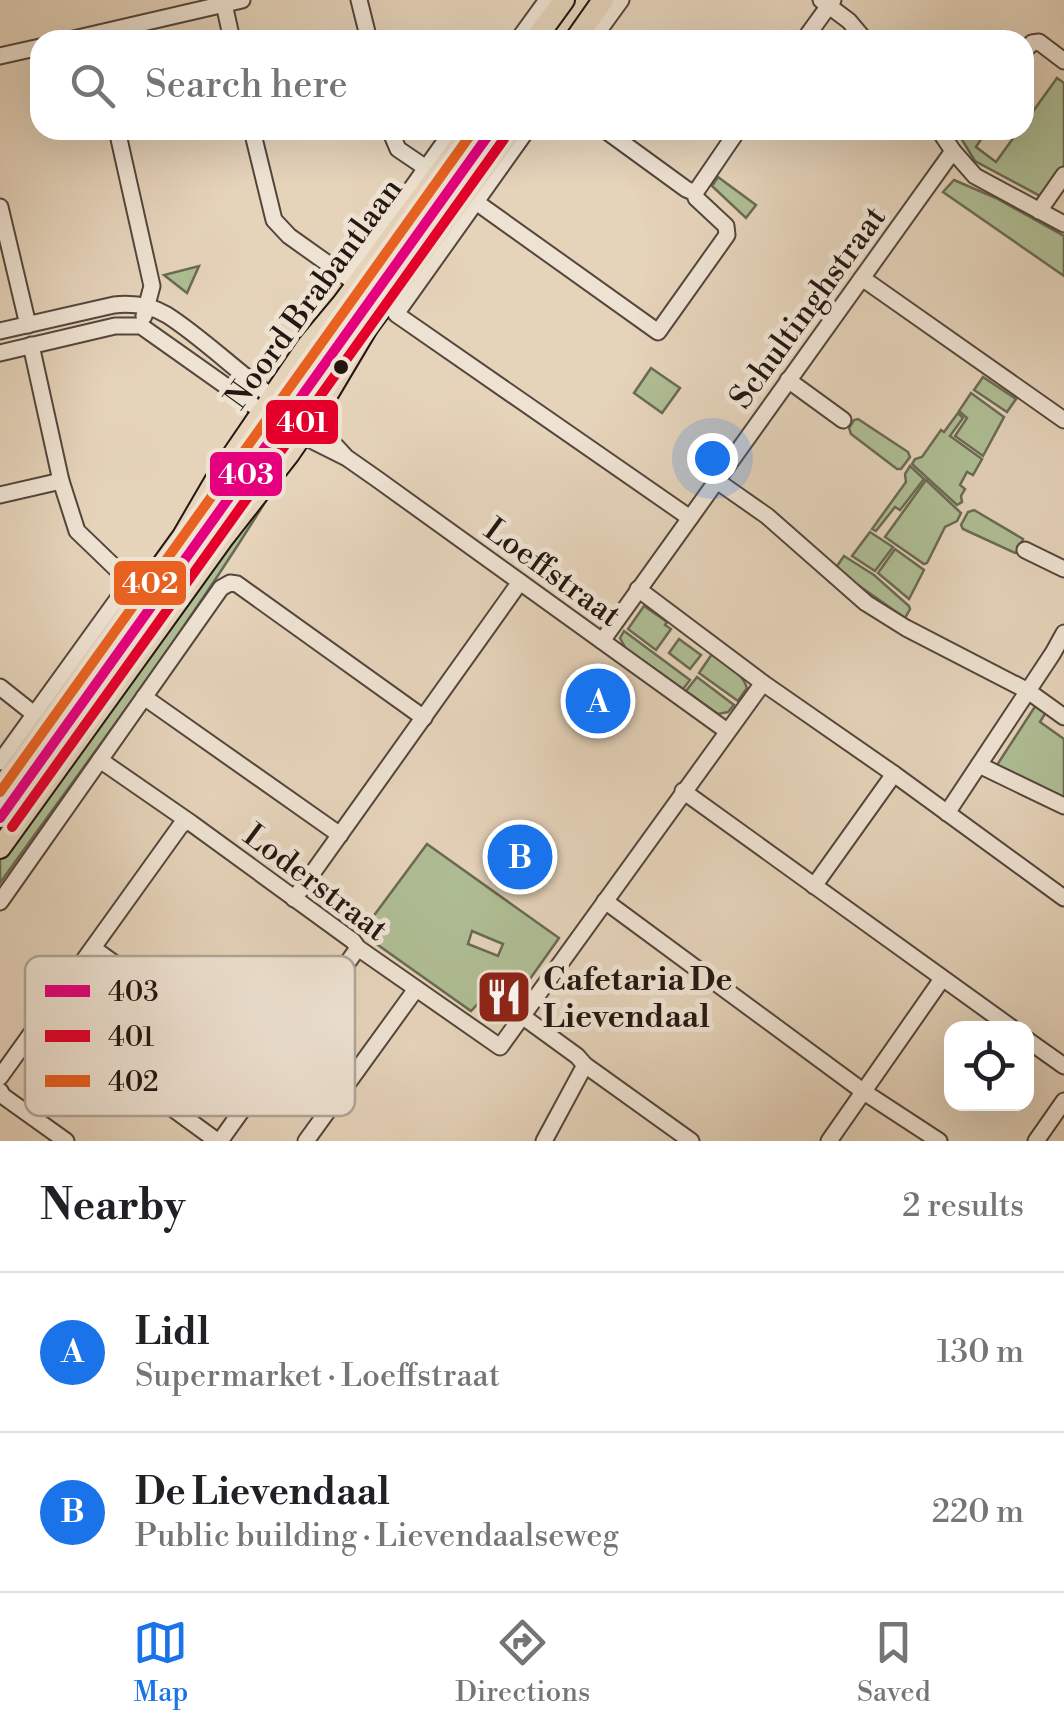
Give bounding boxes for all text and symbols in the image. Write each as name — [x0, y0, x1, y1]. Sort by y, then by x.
search box — [30, 30, 1034, 140]
icon: search — [65, 58, 120, 113]
text: Search here — [145, 62, 348, 109]
street label: Noord Brabantlaan — [216, 170, 411, 417]
street label: Schultinghstraat — [721, 198, 895, 417]
unlabelled marker — [331, 357, 351, 377]
line badge: 401 — [264, 398, 340, 446]
text: 401 — [276, 406, 328, 441]
your location — [687, 433, 738, 484]
line badge: 403 — [208, 450, 284, 498]
text: 403 — [218, 458, 274, 493]
street label: Loeffstraat — [476, 510, 629, 636]
line badge: 402 — [112, 559, 188, 607]
text: 402 — [122, 567, 178, 602]
pin: A — [566, 664, 630, 738]
street label: Loderstraat — [235, 816, 395, 950]
pin: B — [488, 820, 552, 894]
legend — [25, 956, 355, 1116]
place label: Cafetaria De Lievendaal — [543, 960, 733, 1037]
restaurant icon: Cafetaria De Lievendaal — [474, 967, 534, 1027]
text: 403 — [108, 975, 159, 1010]
text: 401 — [108, 1020, 154, 1055]
map controls — [944, 1021, 1034, 1111]
button: locate — [944, 1021, 1034, 1111]
text: 402 — [108, 1065, 159, 1100]
text: Nearby — [40, 1180, 185, 1233]
text: 2 results — [902, 1186, 1024, 1226]
text: Lidl — [135, 1309, 209, 1356]
text: A — [61, 1332, 84, 1372]
text: 130 m — [937, 1332, 1024, 1372]
text: Supermarket · Loeffstraat — [135, 1356, 500, 1396]
text: De Lievendaal — [135, 1469, 390, 1516]
text: B — [60, 1492, 85, 1532]
text: 220 m — [932, 1492, 1024, 1532]
text: Public building · Lievendaalseweg — [135, 1516, 619, 1556]
tab: Map — [133, 1615, 188, 1710]
tab: Directions — [455, 1615, 590, 1710]
tab: Saved — [857, 1615, 931, 1710]

